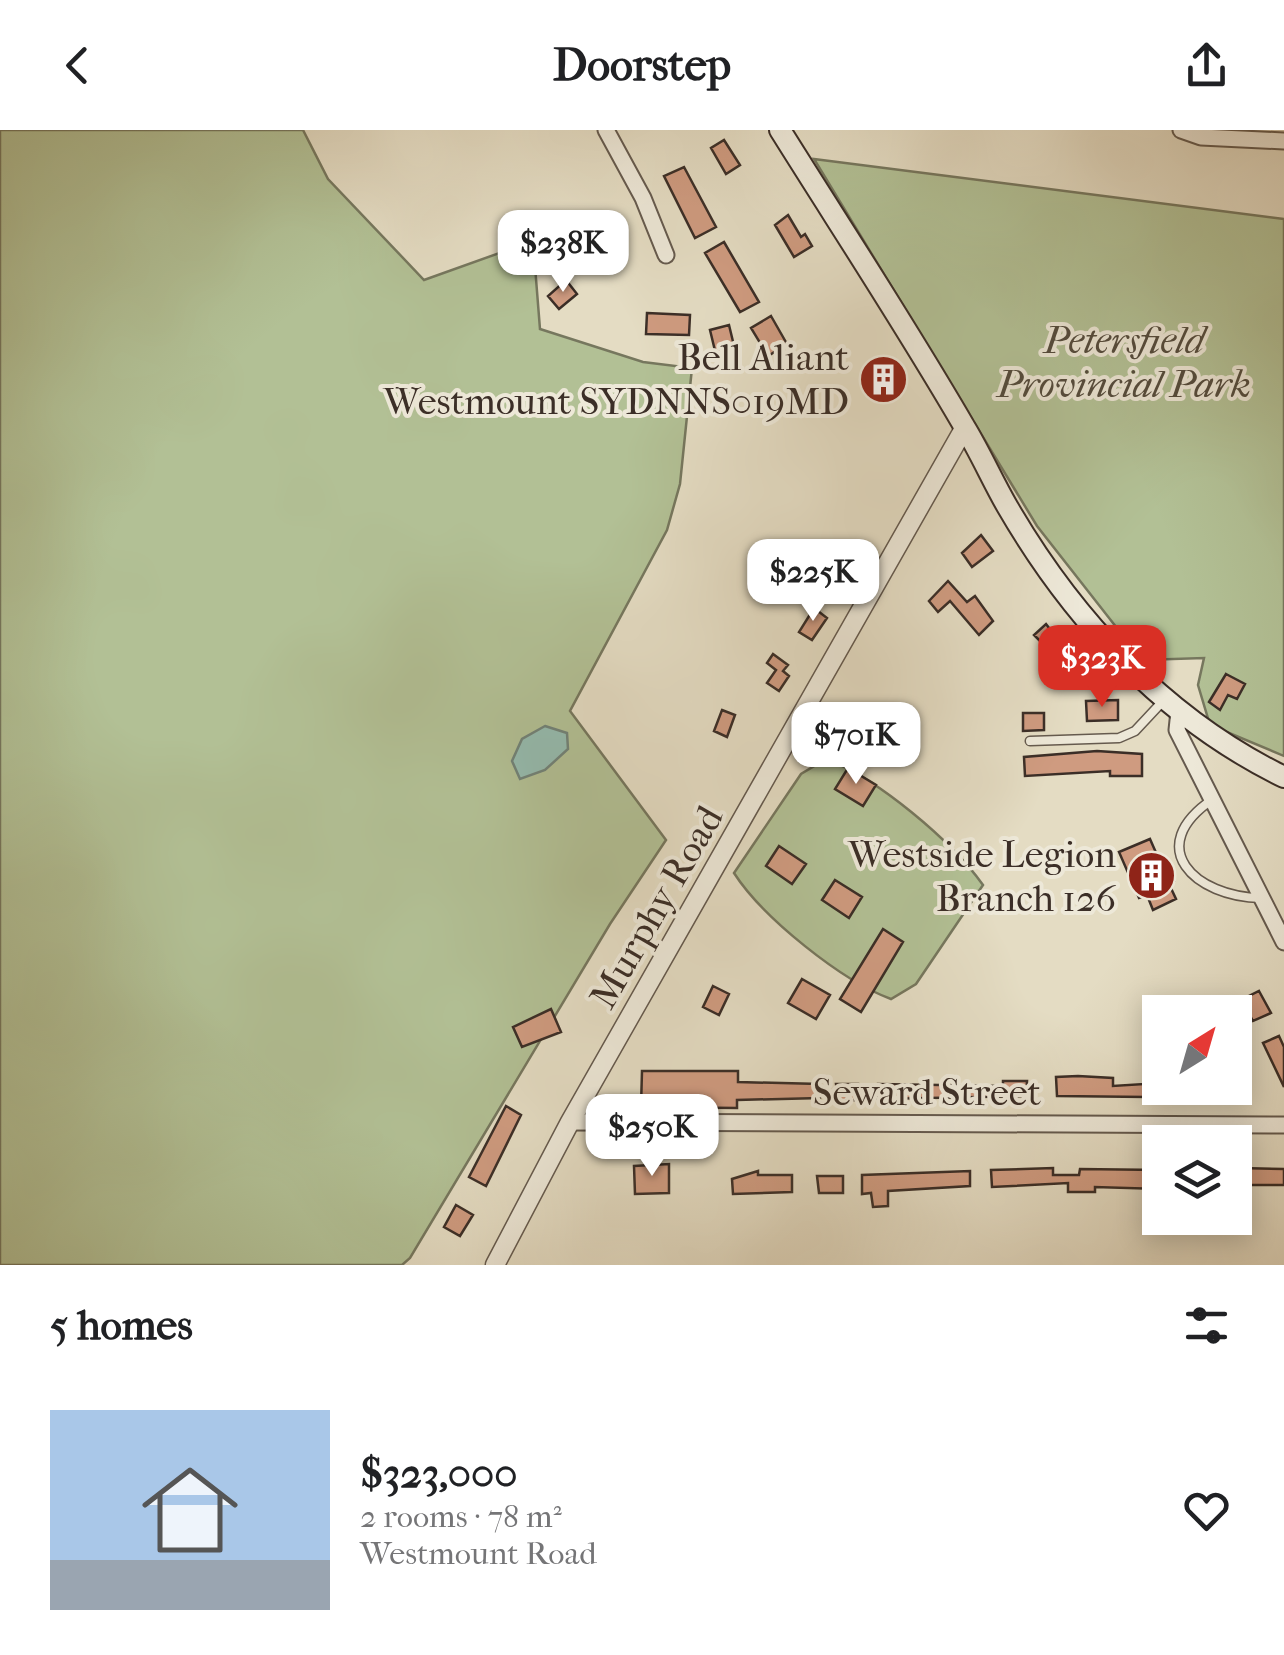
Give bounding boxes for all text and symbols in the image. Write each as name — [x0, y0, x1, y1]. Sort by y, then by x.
icon: back — [50, 38, 105, 93]
icon: share — [1179, 38, 1234, 93]
text: Doorstep — [553, 39, 731, 92]
pin: $238K — [493, 210, 633, 295]
text: $238K — [520, 224, 606, 261]
park label: Petersfield Provincial Park — [995, 318, 1251, 407]
place label: Bell Aliant Westmount SYDNNS019MD — [382, 335, 849, 424]
building icon: Bell Aliant Westmount SYDNNS019MD — [858, 353, 910, 405]
pin: $225K — [743, 539, 883, 624]
text: $225K — [769, 553, 857, 590]
pin: $323K — [1032, 625, 1172, 710]
text: $323K — [1060, 639, 1144, 676]
pin: $701K — [786, 702, 926, 787]
text: $701K — [813, 716, 899, 753]
street label: Murphy Road — [580, 798, 733, 1016]
place label: Westside Legion Branch 126 — [847, 832, 1116, 921]
building icon: Westside Legion Branch 126 — [1125, 850, 1177, 902]
north arrow — [1142, 995, 1252, 1105]
map controls — [1142, 995, 1252, 1235]
street label: Seward Street — [813, 1070, 1042, 1115]
pin: $250K — [582, 1094, 722, 1179]
text: $250K — [608, 1108, 696, 1145]
button: layers — [1142, 1125, 1252, 1235]
icon: filters — [1179, 1298, 1234, 1353]
text: 5 homes — [50, 1301, 193, 1350]
text: $323,000 — [360, 1449, 517, 1498]
icon: home — [130, 1450, 250, 1570]
icon: heart — [1179, 1483, 1234, 1538]
text: 2 rooms · 78 m² — [360, 1498, 562, 1535]
text: Westmount Road — [360, 1535, 597, 1572]

